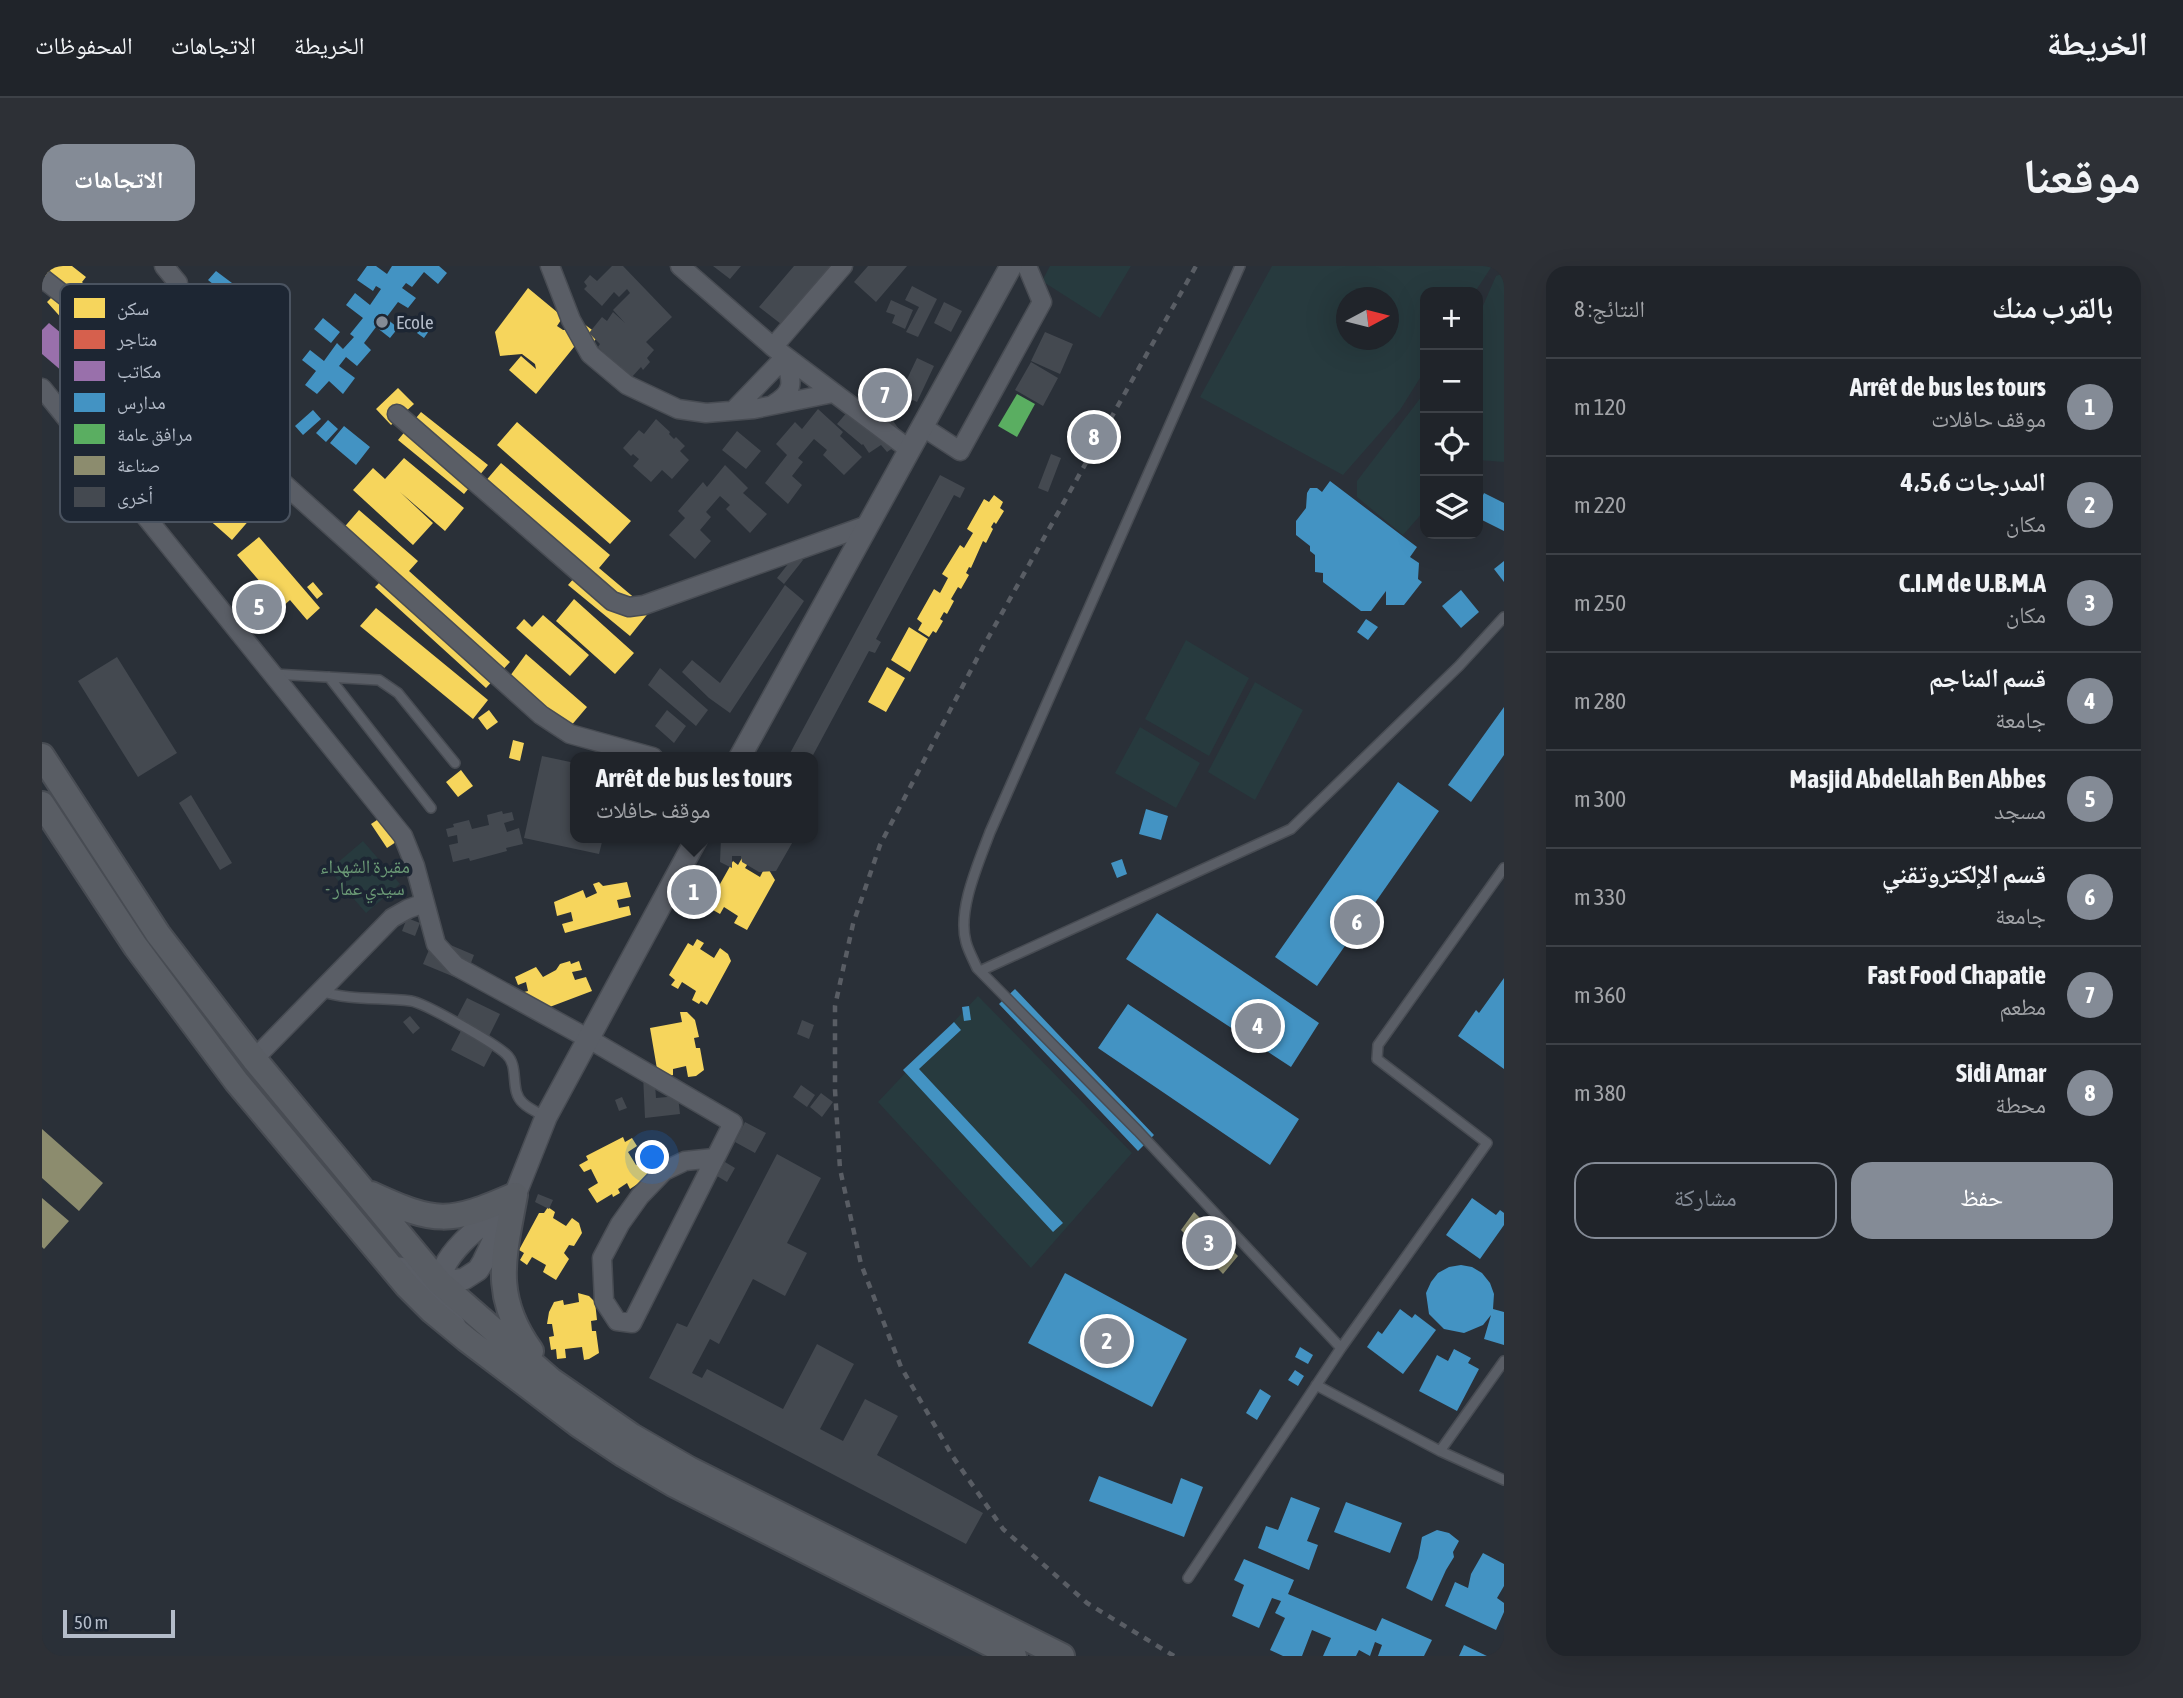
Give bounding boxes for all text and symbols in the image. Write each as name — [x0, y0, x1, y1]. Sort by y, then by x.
text: الخريطة — [2047, 24, 2148, 62]
text: المحفوظات — [35, 32, 133, 59]
text: الاتجاهات — [171, 32, 256, 59]
text: الخريطة — [294, 32, 365, 59]
button: الاتجاهات — [42, 144, 195, 221]
text: موقعنا — [2023, 147, 2141, 203]
legend — [60, 284, 290, 522]
north arrow — [1336, 287, 1399, 350]
map controls — [1420, 287, 1483, 539]
button: + — [1420, 287, 1483, 350]
text: بالقرب منك — [1992, 290, 2113, 324]
text: النتائج: 8 — [1574, 296, 1645, 322]
text: سكن — [117, 297, 149, 320]
place label: Ecole — [396, 311, 434, 333]
marker: Ecole — [374, 314, 390, 330]
text: متاجر — [116, 328, 157, 351]
button: − — [1420, 350, 1483, 413]
text: مكاتب — [117, 360, 161, 383]
pin: 7 — [862, 369, 908, 421]
text: Arrêt de bus les tours — [1850, 372, 2046, 402]
text: مدارس — [117, 391, 166, 414]
text: 120 m — [1574, 394, 1626, 420]
text: 1 — [2085, 394, 2095, 420]
text: موقف حافلات — [1931, 406, 2046, 432]
pin: 8 — [1071, 411, 1117, 463]
button: locate — [1420, 413, 1483, 476]
text: مرافق عامة — [117, 423, 192, 446]
text: صناعة — [117, 454, 160, 476]
text: المدرجات 4،5،6 — [1901, 467, 2046, 497]
button: layers — [1420, 476, 1483, 539]
text: أخرى — [117, 486, 153, 509]
text: 220 m — [1574, 492, 1626, 518]
text: 2 — [2085, 492, 2095, 518]
text: مكان — [2006, 511, 2046, 537]
text: C.I.M de U.B.M.A — [1899, 568, 2046, 598]
pin: 5 — [236, 581, 282, 633]
text: 250 m — [1574, 590, 1626, 616]
text: 3 — [2085, 590, 2095, 616]
text: مكان — [2006, 602, 2046, 628]
text: قسم المناجم — [1929, 663, 2046, 693]
text: 280 m — [1574, 688, 1626, 714]
text: 4 — [2085, 688, 2095, 714]
text: جامعة — [1995, 707, 2046, 733]
popup — [570, 752, 818, 843]
text: Arrêt de bus les tours — [596, 763, 792, 793]
text: Masjid Abdellah Ben Abbes — [1790, 764, 2046, 794]
text: 300 m — [1574, 786, 1626, 812]
text: 5 — [2085, 786, 2095, 812]
text: موقف حافلات — [596, 797, 711, 823]
text: مسجد — [1994, 798, 2046, 824]
park label: مقبرة الشهداء - سيدي عمار — [320, 855, 410, 904]
text: قسم الإلكتروتقني — [1882, 859, 2046, 889]
pin: 1 — [671, 866, 717, 918]
text: 330 m — [1574, 884, 1626, 910]
text: 6 — [2085, 884, 2095, 910]
pin: 6 — [1334, 896, 1380, 948]
text: جامعة — [1995, 903, 2046, 929]
text: Fast Food Chapatie — [1867, 960, 2046, 990]
text: 360 m — [1574, 982, 1626, 1008]
text: 7 — [2085, 982, 2095, 1008]
text: مطعم — [1999, 994, 2046, 1020]
pin: 4 — [1235, 1000, 1281, 1052]
text: Sidi Amar — [1956, 1058, 2046, 1088]
text: 380 m — [1574, 1080, 1626, 1106]
text: 8 — [2085, 1080, 2095, 1106]
text: محطة — [1995, 1092, 2046, 1118]
your location — [635, 1140, 669, 1174]
button: مشاركة — [1574, 1162, 1837, 1239]
button: حفظ — [1851, 1162, 2113, 1239]
pin: 3 — [1186, 1217, 1232, 1269]
pin: 2 — [1084, 1315, 1130, 1367]
scale bar — [63, 1607, 175, 1639]
text: 50 m — [74, 1611, 108, 1633]

